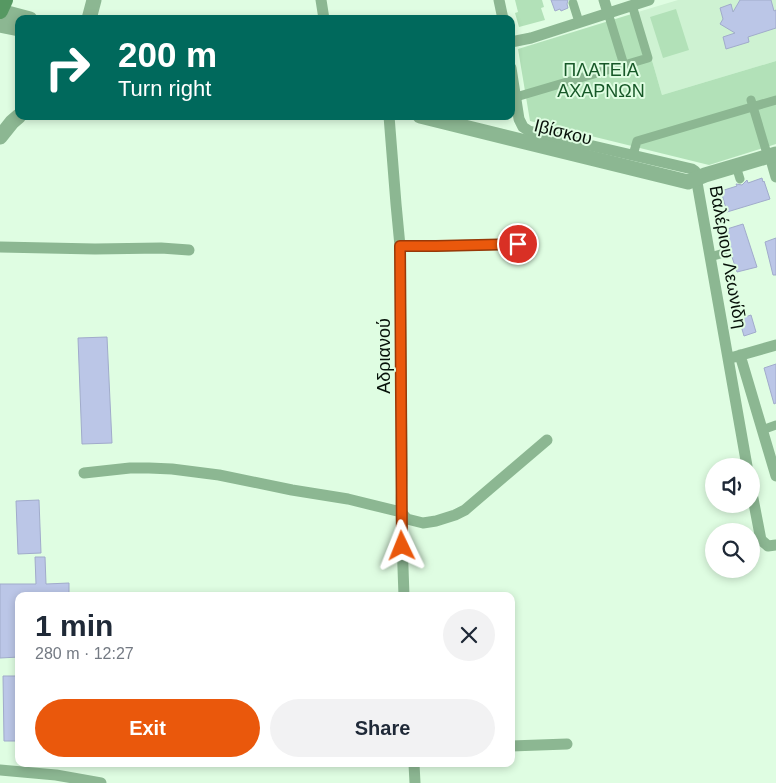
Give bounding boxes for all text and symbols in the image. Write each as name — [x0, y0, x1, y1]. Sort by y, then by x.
icon: right — [35, 35, 100, 100]
text: 200 m — [118, 35, 217, 74]
park label: ΠΛΑΤΕΙΑ ΑΧΑΡΝΩΝ — [557, 60, 645, 101]
text: Turn right — [118, 76, 211, 101]
street label: Ιβίσκου — [532, 115, 594, 149]
street label: Βαλέριου Λεωνίδη — [706, 184, 750, 330]
pin — [497, 223, 539, 265]
icon: arrive — [504, 230, 532, 258]
street label: Αδριανού — [374, 318, 394, 394]
map controls — [705, 458, 760, 578]
button: sound — [705, 458, 760, 513]
position arrow — [375, 519, 427, 571]
button: search — [705, 523, 760, 578]
text: 1 min — [35, 609, 113, 642]
button: close — [443, 609, 495, 661]
text: 280 m · 12:27 — [35, 645, 134, 662]
button: Exit — [35, 699, 260, 757]
button: Share — [270, 699, 495, 757]

